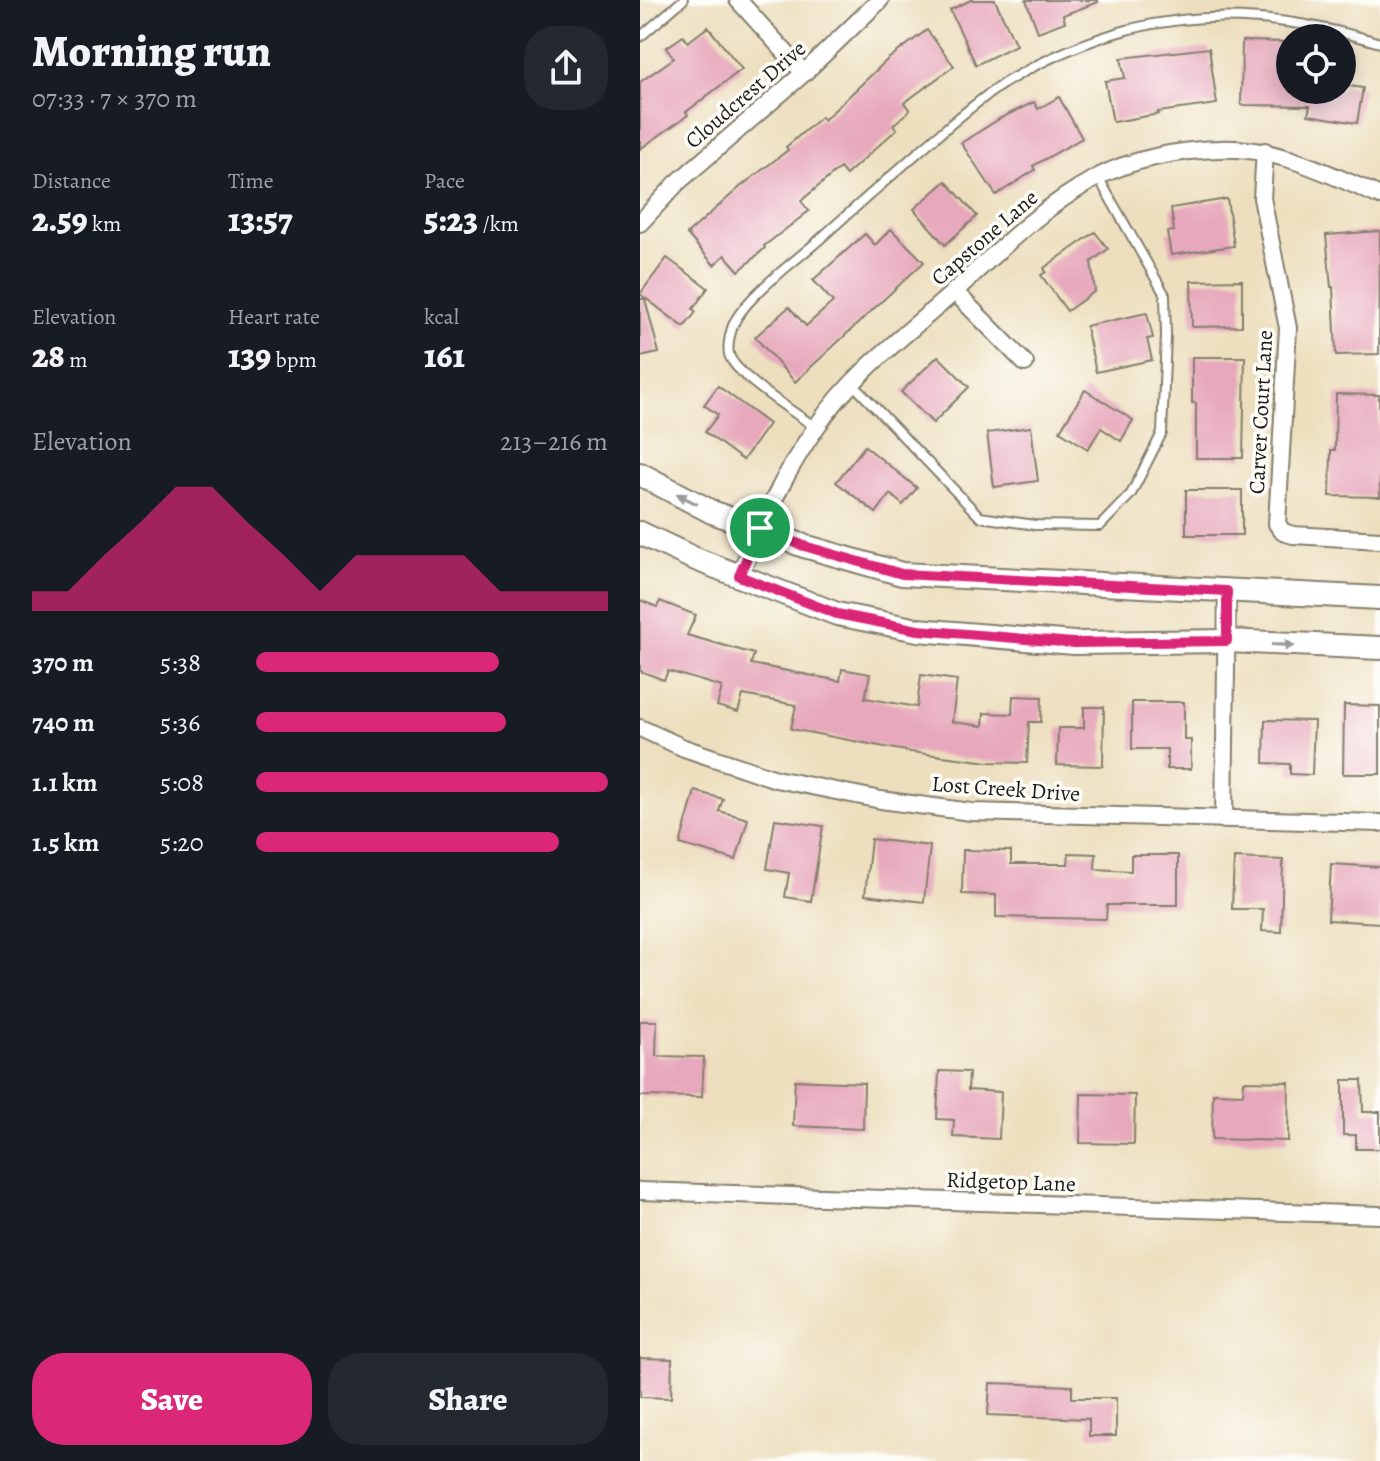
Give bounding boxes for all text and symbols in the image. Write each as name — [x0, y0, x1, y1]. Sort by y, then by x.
text: Morning run — [32, 21, 271, 81]
map controls — [1276, 24, 1356, 104]
button: locate — [1276, 24, 1356, 104]
button: share — [524, 26, 608, 110]
street label: Cloudcrest Drive — [679, 34, 813, 156]
text: 07:33 · 7 × 370 m — [32, 81, 197, 116]
text: Distance — [32, 166, 111, 196]
text: Time — [228, 166, 274, 196]
text: Pace — [424, 166, 465, 196]
street label: Capstone Lane — [925, 183, 1044, 292]
text: 2.59 — [32, 196, 88, 243]
text: 13:57 — [228, 196, 293, 243]
text: 5:23 — [424, 196, 478, 243]
text: km — [88, 209, 121, 239]
text: /km — [478, 209, 519, 239]
text: Elevation — [32, 302, 116, 332]
text: Heart rate — [228, 302, 320, 332]
text: kcal — [424, 302, 459, 332]
street label: Carver Court Lane — [1242, 329, 1280, 495]
text: 28 — [32, 332, 65, 379]
text: 139 — [228, 332, 271, 379]
text: 161 — [424, 332, 465, 379]
text: m — [65, 345, 87, 375]
text: bpm — [271, 345, 317, 375]
text: Elevation — [32, 424, 132, 459]
text: 213–216 m — [500, 424, 608, 459]
one-way arrow — [675, 492, 698, 505]
pin — [726, 494, 794, 562]
icon: arrive — [738, 506, 782, 550]
one-way arrow — [1271, 639, 1296, 652]
text: 370 m — [32, 645, 94, 680]
text: 5:38 — [160, 645, 201, 680]
text: 740 m — [32, 705, 95, 740]
text: 5:36 — [160, 705, 200, 740]
text: 1.1 km — [32, 765, 98, 800]
text: 5:08 — [160, 765, 204, 800]
street label: Lost Creek Drive — [931, 769, 1081, 809]
text: 1.5 km — [32, 825, 99, 860]
text: 5:20 — [160, 825, 204, 860]
street label: Ridgetop Lane — [946, 1165, 1076, 1199]
button: Save — [32, 1353, 312, 1445]
button: Share — [328, 1353, 608, 1445]

